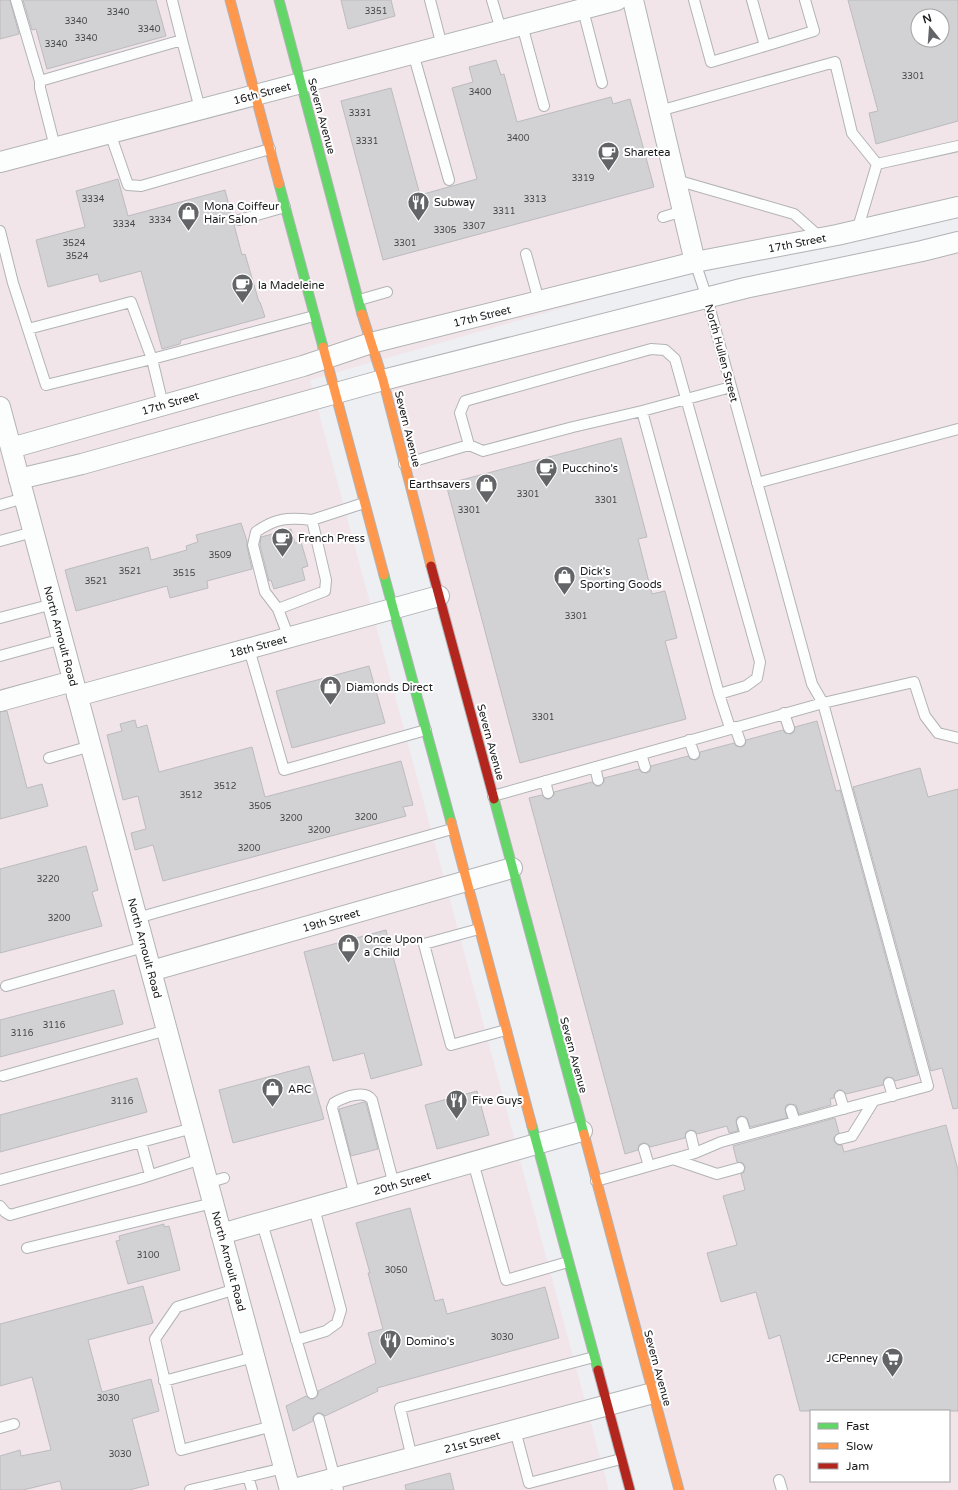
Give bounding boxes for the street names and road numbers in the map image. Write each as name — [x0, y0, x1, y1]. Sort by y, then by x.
street label: Severn Avenue — [305, 77, 338, 156]
street label: 16th Street — [232, 80, 292, 107]
street label: 17th Street — [767, 231, 827, 256]
street label: 17th Street — [452, 303, 512, 330]
street label: North Hullen Street — [702, 303, 741, 404]
street label: 17th Street — [140, 389, 200, 418]
street label: Severn Avenue — [392, 390, 423, 469]
street label: North Arnoult Road — [41, 585, 80, 688]
street label: 18th Street — [228, 633, 288, 660]
street label: Severn Avenue — [474, 703, 507, 782]
street label: North Arnoult Road — [125, 897, 164, 1000]
street label: 19th Street — [301, 906, 361, 935]
street label: Severn Avenue — [557, 1016, 590, 1095]
street label: 20th Street — [372, 1169, 432, 1198]
street label: North Arnoult Road — [209, 1210, 248, 1313]
street label: Severn Avenue — [641, 1329, 674, 1408]
street label: 21st Street — [443, 1429, 502, 1456]

